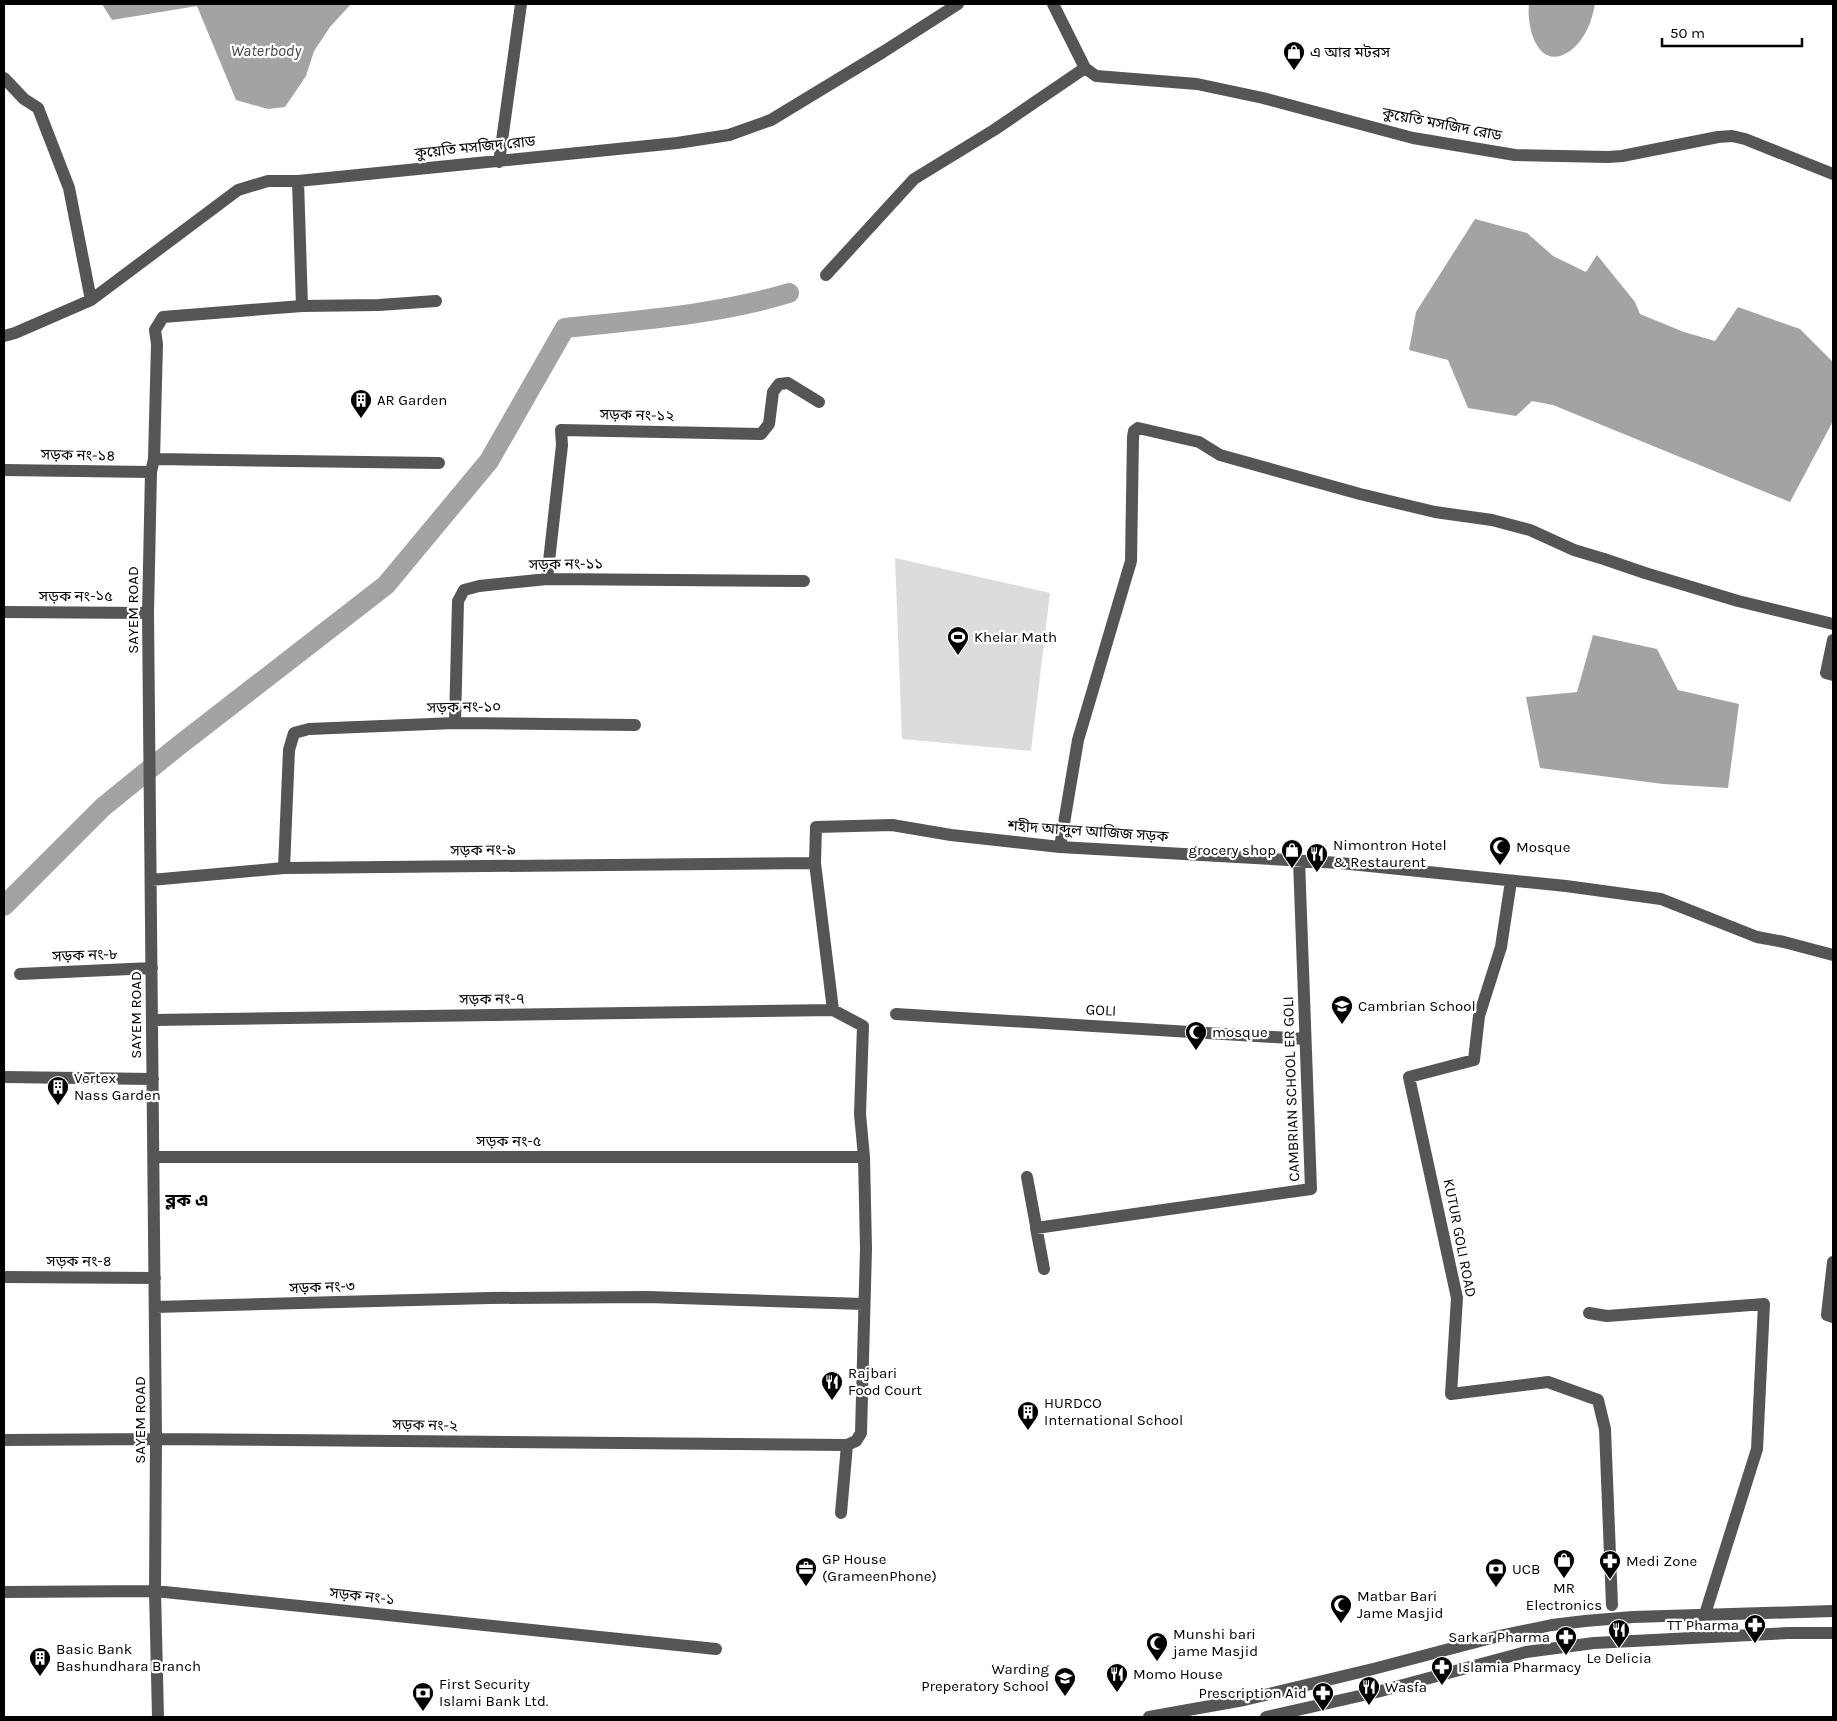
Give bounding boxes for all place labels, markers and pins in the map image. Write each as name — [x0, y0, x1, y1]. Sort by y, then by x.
shop icon: এ আর মটরস — [1282, 40, 1306, 71]
place label: এ আর মটরস — [1310, 43, 1391, 61]
building icon: AR Garden — [349, 388, 373, 419]
place label: AR Garden — [377, 391, 447, 409]
sports icon: Khelar Math — [946, 625, 970, 656]
place label: Khelar Math — [974, 628, 1057, 646]
mosque icon: Mosque — [1488, 835, 1512, 866]
place label: Nimontron Hotel & Restaurent — [1333, 836, 1447, 871]
shop icon: grocery shop — [1280, 838, 1304, 869]
place label: Mosque — [1516, 838, 1570, 856]
place label: grocery shop — [1189, 841, 1276, 859]
restaurant icon: Nimontron Hotel & Restaurent — [1305, 842, 1329, 873]
school or university icon: Cambrian School — [1330, 994, 1354, 1025]
place label: Cambrian School — [1358, 997, 1476, 1015]
mosque icon: mosque — [1184, 1020, 1208, 1051]
place label: mosque — [1212, 1023, 1268, 1041]
place label: Vertex Nass Garden — [74, 1069, 161, 1104]
building icon: Vertex Nass Garden — [46, 1075, 70, 1106]
place label: Rajbari Food Court — [848, 1364, 922, 1399]
restaurant icon: Rajbari Food Court — [820, 1370, 844, 1401]
place label: HURDCO International School — [1044, 1394, 1183, 1429]
building icon: HURDCO International School — [1016, 1400, 1040, 1431]
shop icon: MR Electronics — [1552, 1548, 1576, 1579]
pharmacy icon: Medi Zone — [1598, 1549, 1622, 1580]
place label: GP House (GrameenPhone) — [822, 1550, 937, 1585]
place label: Medi Zone — [1626, 1552, 1697, 1570]
office icon: GP House (GrameenPhone) — [794, 1556, 818, 1587]
bank icon: UCB — [1484, 1557, 1508, 1588]
place label: UCB — [1512, 1560, 1540, 1578]
place label: MR Electronics — [1526, 1579, 1602, 1614]
place label: Matbar Bari Jame Masjid — [1357, 1587, 1444, 1622]
mosque icon: Matbar Bari Jame Masjid — [1329, 1593, 1353, 1624]
pharmacy icon: TT Pharma — [1743, 1613, 1767, 1644]
place label: TT Pharma — [1667, 1616, 1739, 1634]
restaurant icon: Le Delicia — [1607, 1618, 1631, 1649]
place label: Munshi bari jame Masjid — [1171, 1625, 1258, 1660]
pharmacy icon: Sarkar Pharma — [1554, 1625, 1578, 1656]
place label: Sarkar Pharma — [1448, 1628, 1550, 1646]
mosque icon: Munshi bari jame Masjid — [1145, 1631, 1169, 1662]
place label: Basic Bank Bashundhara Branch — [56, 1640, 201, 1675]
building icon: Basic Bank Bashundhara Branch — [28, 1646, 52, 1677]
place label: Le Delicia — [1586, 1649, 1652, 1667]
pharmacy icon: Islamia Pharmacy — [1430, 1655, 1454, 1686]
place label: Islamia Pharmacy — [1458, 1658, 1581, 1676]
place label: Warding Preperatory School — [921, 1660, 1050, 1695]
restaurant icon: Momo House — [1105, 1662, 1129, 1693]
place label: Momo House — [1133, 1665, 1223, 1683]
school or university icon: Warding Preperatory School — [1053, 1666, 1077, 1697]
place label: First Security Islami Bank Ltd. — [439, 1675, 549, 1710]
restaurant icon: Wasfa — [1357, 1675, 1381, 1706]
place label: Wasfa — [1385, 1678, 1427, 1696]
bank icon: First Security Islami Bank Ltd. — [411, 1681, 435, 1712]
pharmacy icon: Prescription Aid — [1311, 1681, 1335, 1712]
place label: Prescription Aid — [1198, 1684, 1307, 1702]

